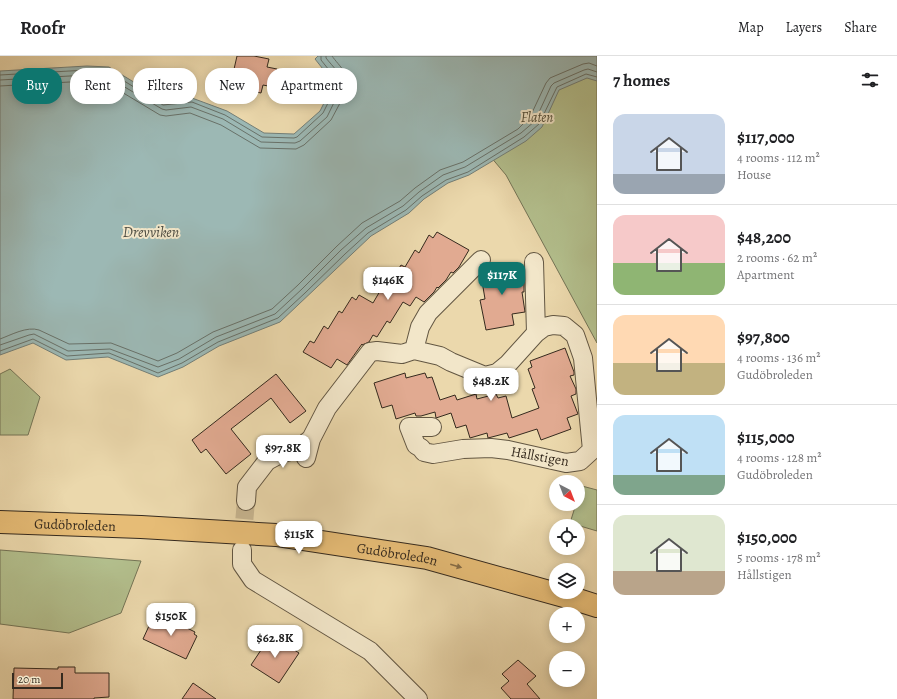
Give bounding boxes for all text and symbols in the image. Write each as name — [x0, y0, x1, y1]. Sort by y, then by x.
text: Roofr — [20, 15, 66, 41]
text: Map — [738, 18, 764, 37]
text: Layers — [786, 18, 822, 37]
text: Share — [844, 18, 877, 37]
chip: Buy — [12, 68, 62, 104]
chip: Rent — [70, 68, 125, 104]
chip: Filters — [133, 68, 197, 104]
chip: New — [205, 68, 259, 104]
chip: Apartment — [267, 68, 357, 104]
text: 7 homes — [613, 69, 670, 92]
icon: filters — [859, 69, 881, 91]
park label: Flaten — [521, 108, 553, 127]
text: $117,000 — [737, 126, 795, 149]
icon: home — [645, 130, 693, 178]
text: 4 rooms · 112 m² — [737, 149, 820, 166]
text: House — [737, 166, 771, 183]
water label: Drevviken — [123, 222, 179, 242]
text: $48,200 — [737, 226, 791, 249]
icon: home — [645, 231, 693, 279]
text: 2 rooms · 62 m² — [737, 249, 817, 266]
pin: $117K — [474, 262, 530, 296]
text: $117K — [487, 266, 517, 283]
text: Apartment — [737, 266, 795, 283]
pin: $146K — [360, 267, 416, 301]
text: $146K — [372, 271, 404, 288]
text: $97,800 — [737, 326, 790, 349]
icon: home — [645, 331, 693, 379]
text: 4 rooms · 136 m² — [737, 349, 821, 366]
text: Gudöbroleden — [737, 366, 813, 383]
pin: $48.2K — [458, 368, 524, 402]
text: $48.2K — [473, 372, 509, 389]
text: $115,000 — [737, 426, 795, 449]
icon: home — [645, 431, 693, 479]
pin: $97.8K — [250, 435, 316, 469]
text: $97.8K — [265, 439, 301, 456]
street label: Hållstigen — [509, 442, 571, 471]
text: 4 rooms · 128 m² — [737, 449, 822, 466]
text: Gudöbroleden — [737, 466, 813, 483]
north arrow — [549, 475, 585, 511]
map controls — [549, 475, 585, 687]
street label: Gudöbroleden — [34, 514, 116, 536]
button: locate — [549, 519, 585, 555]
pin: $115K — [271, 521, 327, 555]
text: $115K — [284, 525, 314, 542]
text: $150,000 — [737, 526, 797, 549]
icon: home — [645, 531, 693, 579]
street label: Gudöbroleden — [355, 538, 440, 571]
text: 5 rooms · 178 m² — [737, 549, 821, 566]
one-way arrow — [450, 563, 462, 569]
button: layers — [549, 563, 585, 599]
text: Hållstigen — [737, 566, 792, 583]
pin: $150K — [143, 603, 199, 637]
text: $150K — [155, 607, 187, 624]
button: + — [549, 607, 585, 643]
pin: $62.8K — [242, 625, 308, 659]
text: $62.8K — [257, 629, 293, 646]
button: − — [549, 651, 585, 687]
scale bar — [12, 671, 63, 690]
text: 20 m — [18, 672, 40, 687]

